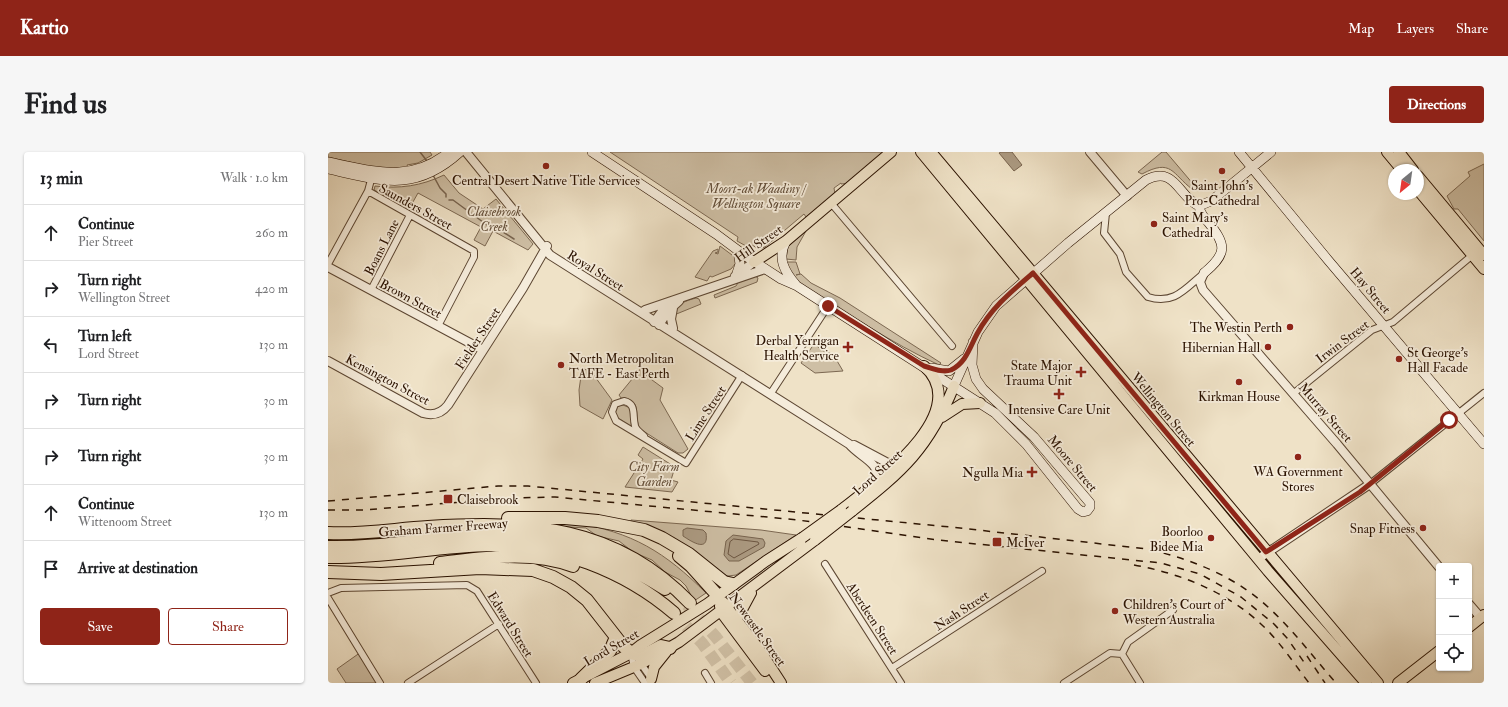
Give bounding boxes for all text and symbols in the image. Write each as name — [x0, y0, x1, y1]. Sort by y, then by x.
text: Kartio — [20, 16, 68, 40]
text: Map — [1348, 20, 1374, 37]
text: Layers — [1396, 20, 1434, 37]
text: Share — [1456, 20, 1488, 37]
button: Directions — [1389, 86, 1484, 123]
text: Find us — [24, 87, 107, 122]
marker: Central Desert Native Title Services — [541, 161, 551, 171]
north arrow — [1388, 164, 1424, 200]
marker: Saint John's Pro-Cathedral — [1217, 166, 1227, 176]
text: 13 min — [40, 168, 83, 189]
text: Walk · 1.0 km — [220, 170, 288, 186]
place label: Central Desert Native Title Services — [452, 173, 641, 189]
place label: Saint John's Pro-Cathedral — [1184, 178, 1260, 209]
street label: Saunders Street — [376, 180, 455, 234]
park label: Moort-ak Waadiny / Wellington Square — [705, 181, 807, 212]
park label: Claisebrook Creek — [467, 204, 521, 235]
place label: Saint Mary's Cathedral — [1162, 210, 1228, 241]
text: Continue — [78, 215, 134, 234]
street label: Boans Lane — [361, 216, 403, 278]
marker: Saint Mary's Cathedral — [1149, 219, 1159, 229]
icon: ahead — [40, 222, 62, 244]
street label: Hill Street — [732, 222, 786, 266]
text: 260 m — [255, 225, 288, 241]
text: Pier Street — [78, 234, 133, 250]
street label: Royal Street — [564, 247, 627, 295]
street label: Hay Street — [1345, 264, 1394, 318]
text: Turn right — [78, 271, 141, 290]
street label: Brown Street — [377, 276, 444, 322]
icon: right — [40, 278, 62, 300]
text: 420 m — [255, 281, 288, 297]
text: Wellington Street — [78, 290, 170, 306]
route end — [819, 297, 837, 315]
street label: Fielder Street — [452, 304, 504, 373]
street label: Irwin Street — [1313, 317, 1372, 367]
place label: The Westin Perth — [1190, 320, 1282, 336]
marker: The Westin Perth — [1285, 322, 1295, 332]
text: Turn left — [78, 327, 132, 346]
place label: Derbal Yerrigan Health Service — [756, 333, 840, 364]
icon: left — [40, 334, 62, 356]
text: 130 m — [259, 337, 288, 353]
place label: Hibernian Hall — [1182, 340, 1261, 356]
marker: Derbal Yerrigan Health Service — [842, 341, 854, 353]
marker: Hibernian Hall — [1263, 342, 1273, 352]
place label: St George's Hall Facade — [1407, 345, 1469, 376]
text: Lord Street — [78, 346, 139, 362]
street label: Kensington Street — [343, 351, 432, 409]
place label: North Metropolitan TAFE - East Perth — [569, 351, 674, 382]
marker: St George's Hall Facade — [1394, 354, 1404, 364]
place label: State Major Trauma Unit — [1004, 358, 1072, 389]
marker: North Metropolitan TAFE - East Perth — [556, 360, 566, 370]
marker: State Major Trauma Unit — [1075, 366, 1087, 378]
street label: Wellington Street — [1127, 369, 1199, 450]
marker: Kirkman House — [1234, 377, 1244, 387]
street label: Murray Street — [1294, 380, 1355, 446]
street label: Lime Street — [682, 383, 730, 444]
marker: Intensive Care Unit — [1053, 388, 1065, 400]
place label: Kirkman House — [1198, 389, 1280, 405]
icon: right — [40, 390, 62, 412]
text: Turn right — [78, 391, 141, 410]
text: 30 m — [264, 393, 288, 409]
place label: Intensive Care Unit — [1008, 402, 1110, 418]
route start — [1440, 411, 1458, 429]
street label: Moore Street — [1044, 432, 1101, 495]
icon: right — [40, 446, 62, 468]
street label: Lord Street — [850, 446, 906, 499]
text: Turn right — [78, 447, 141, 466]
text: 30 m — [264, 449, 288, 465]
marker: WA Government Stores — [1293, 452, 1303, 462]
park label: City Farm Garden — [629, 459, 680, 490]
place label: WA Government Stores — [1252, 464, 1343, 495]
place label: Ngulla Mia — [962, 465, 1024, 481]
marker: Ngulla Mia — [1026, 466, 1038, 478]
place label: Claisebrook — [457, 492, 519, 508]
marker: Claisebrook — [442, 493, 454, 505]
text: Continue — [78, 495, 134, 514]
icon: ahead — [40, 502, 62, 524]
text: 130 m — [259, 505, 288, 521]
text: Wittenoom Street — [78, 514, 172, 530]
street label: Graham Farmer Freeway — [378, 515, 509, 541]
place label: Snap Fitness — [1350, 521, 1416, 538]
marker: Snap Fitness — [1418, 523, 1428, 533]
place label: Boorloo Bidee Mia — [1150, 524, 1204, 555]
marker: Boorloo Bidee Mia — [1206, 533, 1216, 543]
place label: McIver — [1006, 535, 1044, 551]
marker: McIver — [991, 536, 1003, 548]
icon: arrive — [40, 558, 62, 580]
text: Arrive at destination — [78, 559, 198, 578]
map controls — [1436, 563, 1472, 671]
button: + — [1436, 563, 1472, 599]
street label: Aberdeen Street — [842, 579, 901, 658]
street label: Nash Street — [931, 587, 992, 634]
street label: Edward Street — [484, 589, 537, 660]
street label: Newcastle Street — [725, 590, 789, 669]
place label: Children's Court of Western Australia — [1122, 597, 1226, 628]
button: − — [1436, 599, 1472, 635]
marker: Children's Court of Western Australia — [1110, 606, 1120, 616]
button: Save — [40, 608, 160, 645]
button: Share — [168, 608, 288, 645]
street label: Lord Street — [581, 626, 642, 670]
button: locate — [1436, 635, 1472, 671]

